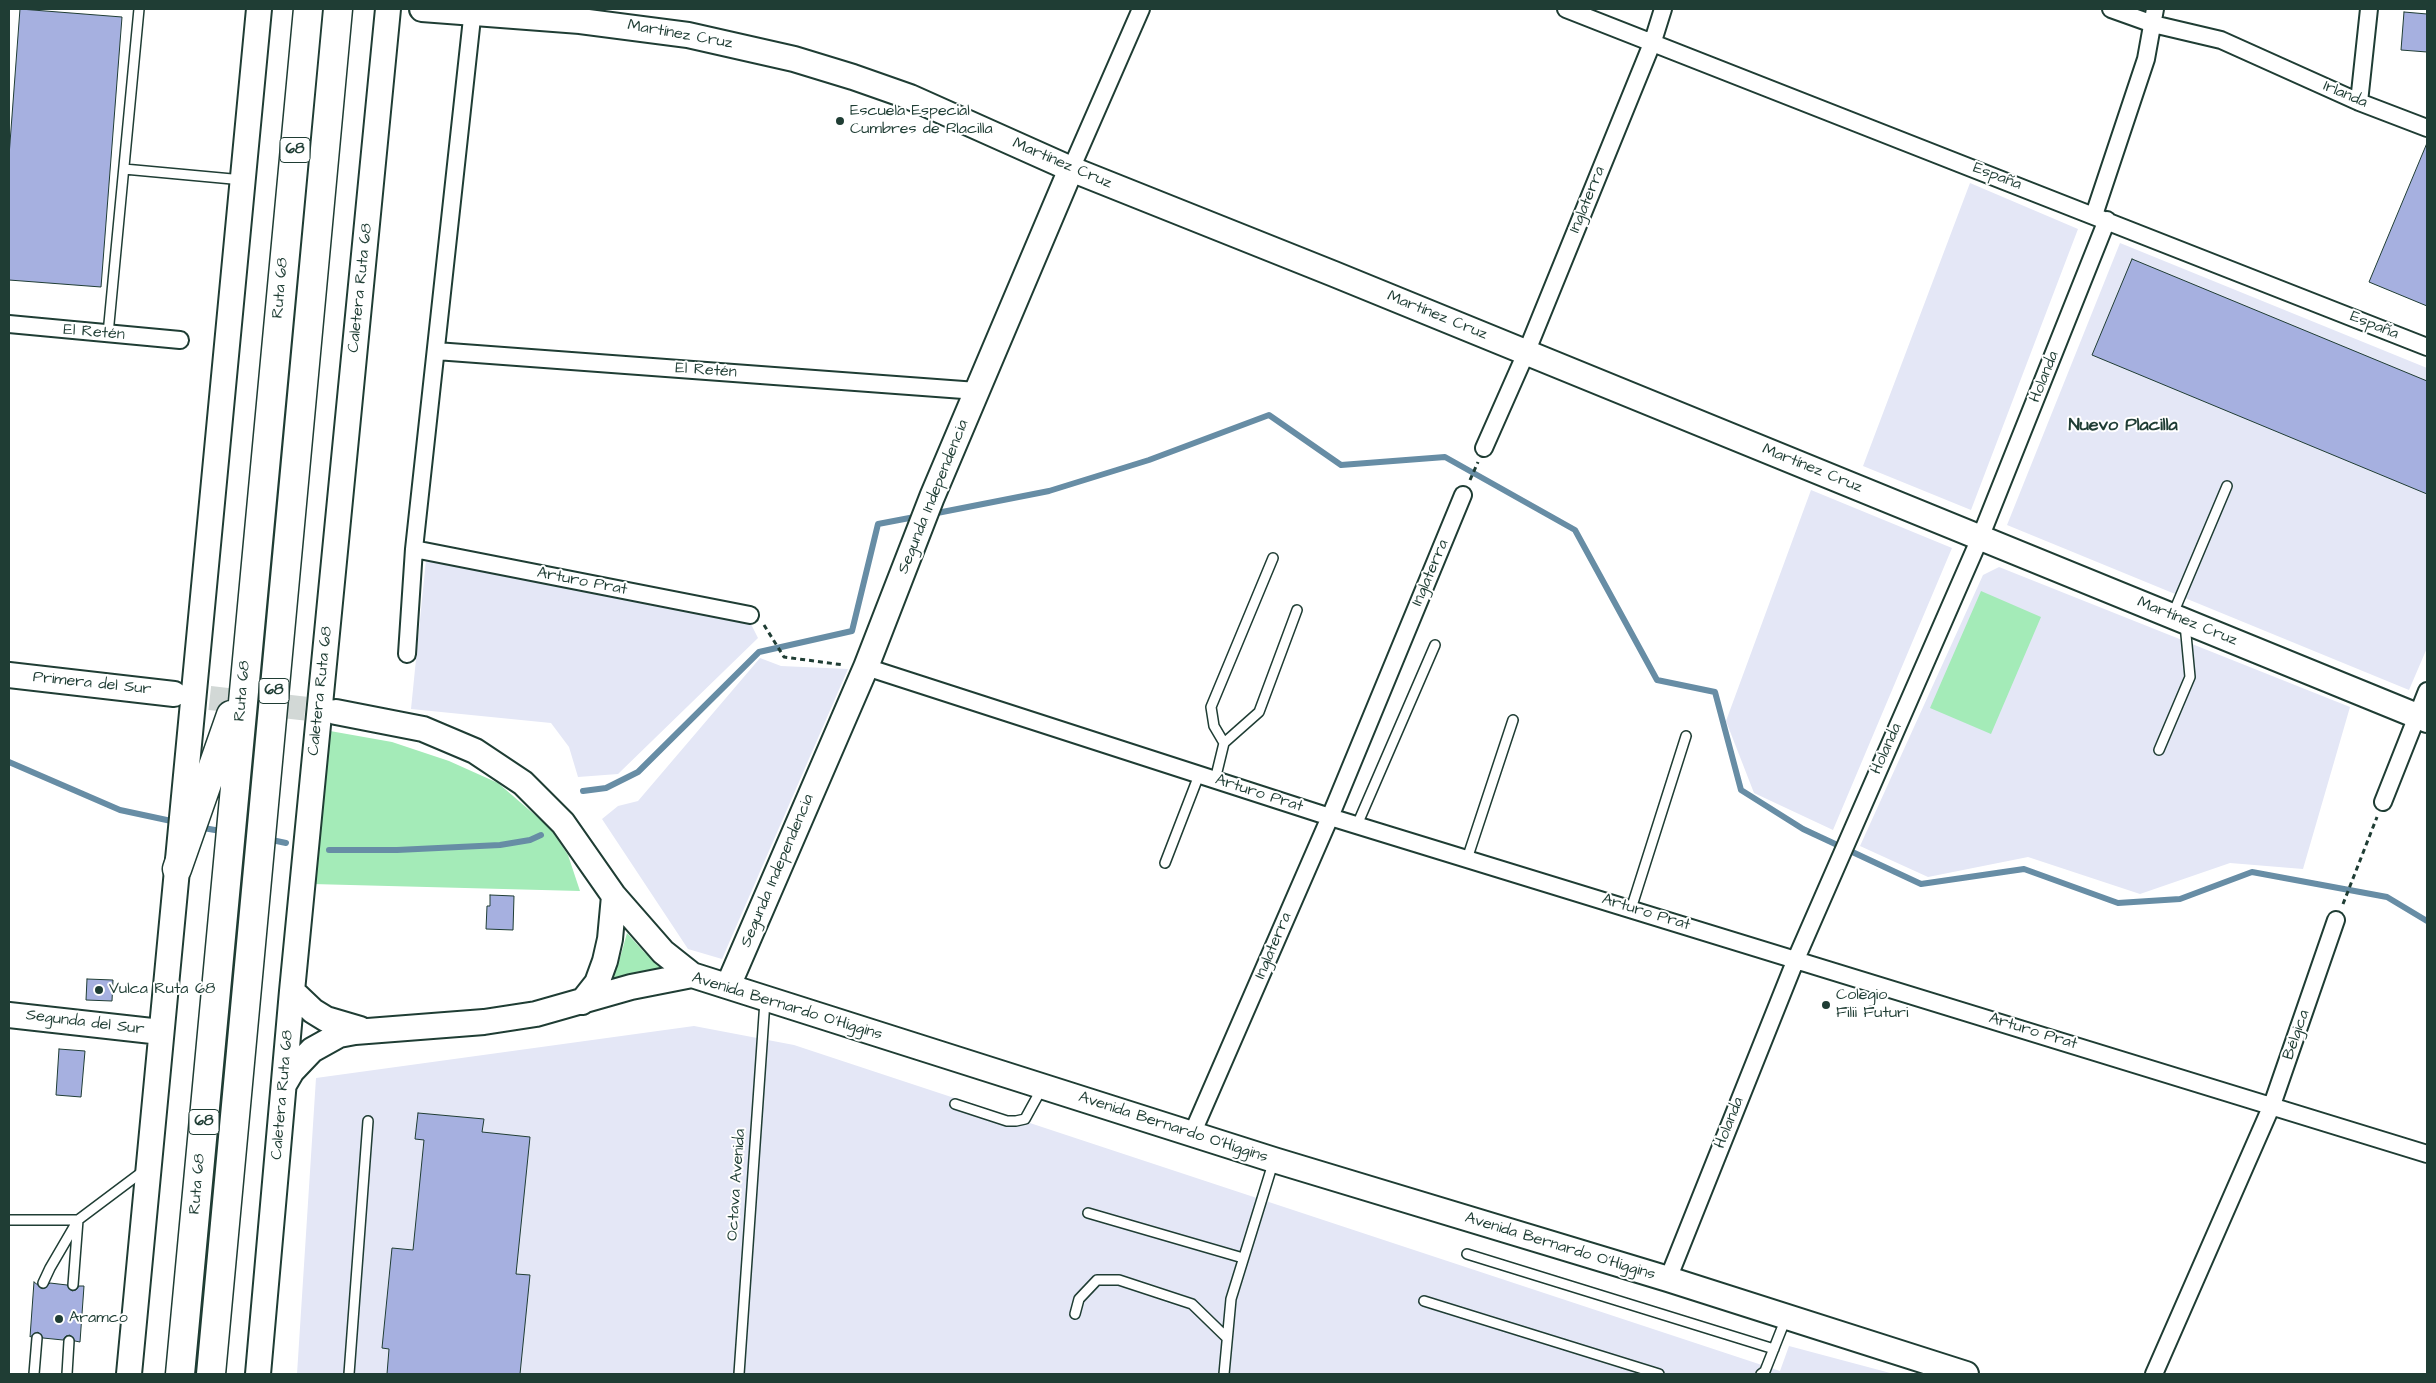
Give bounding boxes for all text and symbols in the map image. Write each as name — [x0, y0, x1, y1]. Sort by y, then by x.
street label: Martínez Cruz — [626, 16, 734, 54]
street label: Irlanda — [2320, 77, 2370, 113]
place label: Escuela Especial Cumbres de Placilla — [850, 102, 993, 140]
marker: Escuela Especial Cumbres de Placilla — [834, 115, 846, 127]
street label: Martínez Cruz — [1009, 134, 1115, 194]
road number: 68 — [280, 138, 310, 162]
street label: España — [1970, 159, 2024, 195]
street label: Inglaterra — [1566, 164, 1610, 236]
street label: Caletera Ruta 68 — [345, 222, 377, 354]
street label: Ruta 68 — [269, 257, 293, 319]
street label: Martínez Cruz — [1384, 287, 1490, 345]
street label: España — [2347, 308, 2401, 344]
street label: El Retén — [62, 321, 126, 345]
street label: Holanda — [2026, 349, 2064, 405]
street label: El Retén — [675, 359, 737, 383]
district label: Nuevo Placilla — [2068, 415, 2178, 437]
street label: Segunda Independencia — [894, 417, 974, 577]
street label: Martínez Cruz — [1759, 440, 1865, 498]
street label: Inglaterra — [1408, 537, 1454, 609]
street label: Arturo Prat — [535, 564, 629, 600]
street label: Martínez Cruz — [2134, 593, 2240, 651]
street label: Caletera Ruta 68 — [305, 625, 337, 757]
street label: Ruta 68 — [231, 660, 255, 722]
street label: Primera del Sur — [32, 668, 152, 700]
road number: 68 — [259, 678, 289, 704]
street label: Holanda — [1867, 721, 1907, 777]
street label: Arturo Prat — [1213, 771, 1305, 817]
street label: Segunda Independencia — [737, 792, 819, 950]
street label: Arturo Prat — [1599, 890, 1693, 936]
street label: Inglaterra — [1251, 910, 1297, 982]
street label: Avenida Bernardo O'Higgins — [689, 969, 885, 1045]
place label: Vulca Ruta 68 — [109, 980, 215, 1000]
marker: Vulca Ruta 68 — [93, 984, 105, 996]
place label: Colegio Filii Futuri — [1836, 986, 1908, 1024]
marker: Colegio Filii Futuri — [1820, 999, 1832, 1011]
street label: Segunda del Sur — [25, 1006, 145, 1040]
street label: Bélgica — [2280, 1008, 2314, 1062]
street label: Arturo Prat — [1986, 1009, 2080, 1055]
street label: Caletera Ruta 68 — [268, 1029, 298, 1161]
street label: Avenida Bernardo O'Higgins — [1076, 1088, 1270, 1168]
street label: Holanda — [1711, 1095, 1749, 1151]
road number: 68 — [189, 1110, 219, 1134]
street label: Octava Avenida — [724, 1128, 750, 1242]
street label: Ruta 68 — [186, 1153, 210, 1215]
street label: Avenida Bernardo O'Higgins — [1462, 1209, 1658, 1285]
place label: Aramco — [69, 1309, 128, 1329]
marker: Aramco — [53, 1313, 65, 1325]

